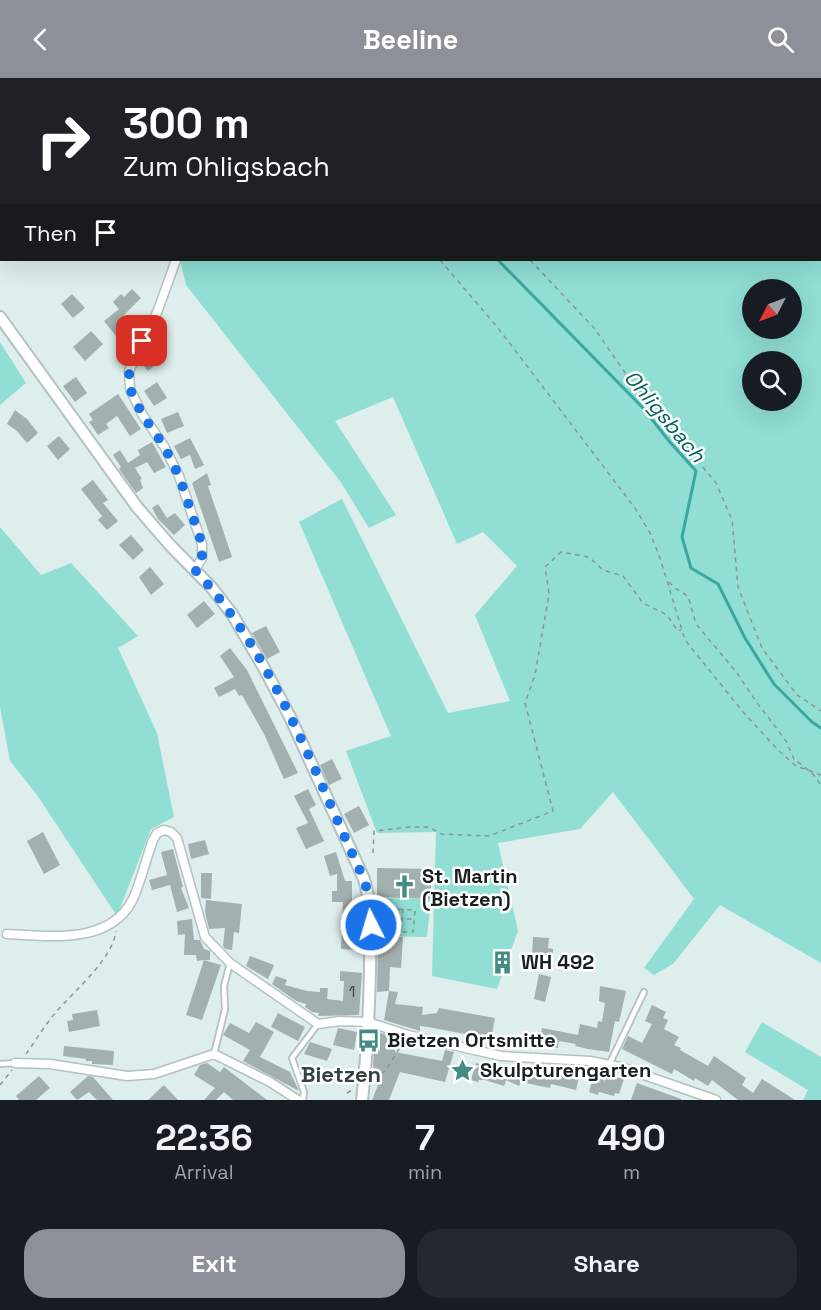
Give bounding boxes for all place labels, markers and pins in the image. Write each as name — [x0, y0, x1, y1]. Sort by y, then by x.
pin — [116, 315, 167, 366]
place label: St. Martin (Bietzen) — [422, 863, 518, 912]
church icon: St. Martin (Bietzen) — [391, 874, 417, 900]
building icon: WH 492 — [490, 949, 516, 975]
place label: WH 492 — [521, 949, 594, 975]
bus stop icon: Bietzen Ortsmitte — [356, 1027, 382, 1053]
place label: Bietzen Ortsmitte — [387, 1027, 556, 1053]
place icon: Skulpturengarten — [449, 1057, 475, 1083]
place label: Skulpturengarten — [480, 1057, 651, 1083]

